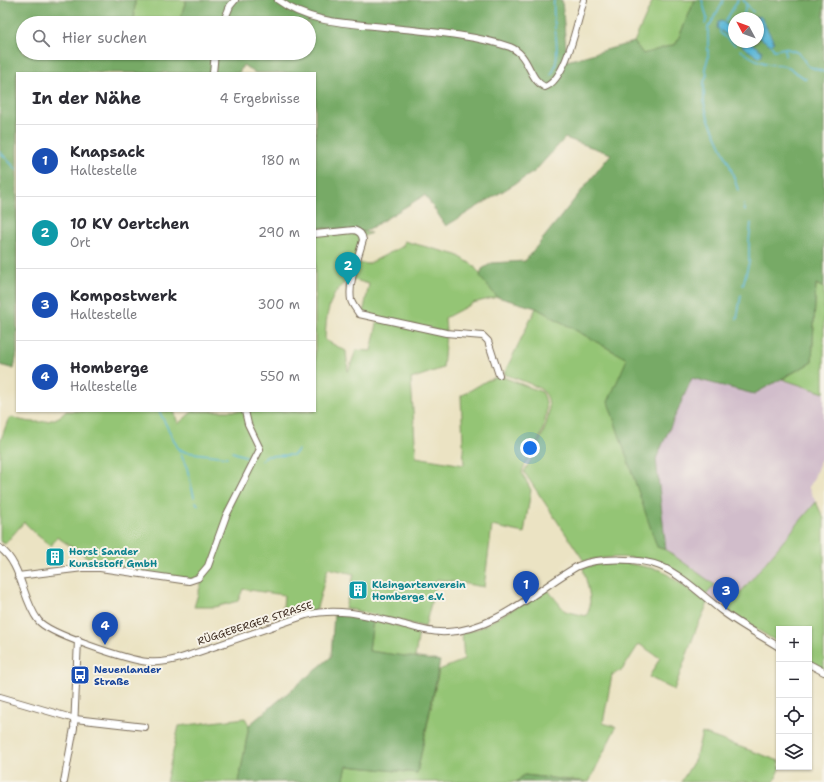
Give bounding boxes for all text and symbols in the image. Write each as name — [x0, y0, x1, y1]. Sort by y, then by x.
north arrow — [728, 12, 764, 48]
search box — [16, 16, 316, 60]
icon: search — [30, 27, 52, 49]
text: Hier suchen — [62, 28, 147, 48]
text: In der Nähe — [32, 87, 141, 109]
text: 4 Ergebnisse — [220, 90, 300, 107]
text: Knapsack — [70, 142, 145, 162]
text: 1 — [42, 152, 48, 169]
text: 180 m — [261, 152, 300, 169]
text: Haltestelle — [70, 162, 137, 179]
text: 10 KV Oertchen — [70, 214, 189, 234]
text: 2 — [40, 224, 50, 241]
text: 290 m — [258, 224, 300, 241]
text: Ort — [70, 234, 91, 251]
pin: 2 — [335, 252, 361, 285]
text: Kompostwerk — [70, 286, 177, 306]
text: 3 — [40, 296, 50, 313]
text: 300 m — [257, 296, 300, 313]
text: Haltestelle — [70, 306, 137, 323]
text: Homberge — [70, 358, 149, 378]
text: 4 — [40, 368, 50, 385]
text: 550 m — [260, 368, 300, 385]
text: Haltestelle — [70, 378, 137, 395]
your location — [520, 438, 540, 458]
place label: Horst Sander Kunststoff GmbH — [69, 545, 157, 570]
building icon: Horst Sander Kunststoff GmbH — [44, 546, 66, 568]
pin: 1 — [513, 571, 539, 604]
pin: 3 — [713, 577, 739, 610]
place label: Kleingartenverein Homberge e.V. — [372, 578, 466, 603]
building icon: Kleingartenverein Homberge e.V. — [347, 579, 369, 601]
street label: RÜGGEBERGER STRASSE — [196, 598, 314, 648]
pin: 4 — [92, 612, 118, 645]
map controls — [776, 626, 812, 770]
button: + — [776, 626, 812, 662]
button: − — [776, 662, 812, 698]
place label: Neuenlander Straße — [94, 663, 162, 688]
bus stop icon: Neuenlander Straße — [69, 664, 91, 686]
button: locate — [776, 698, 812, 734]
button: layers — [776, 734, 812, 770]

